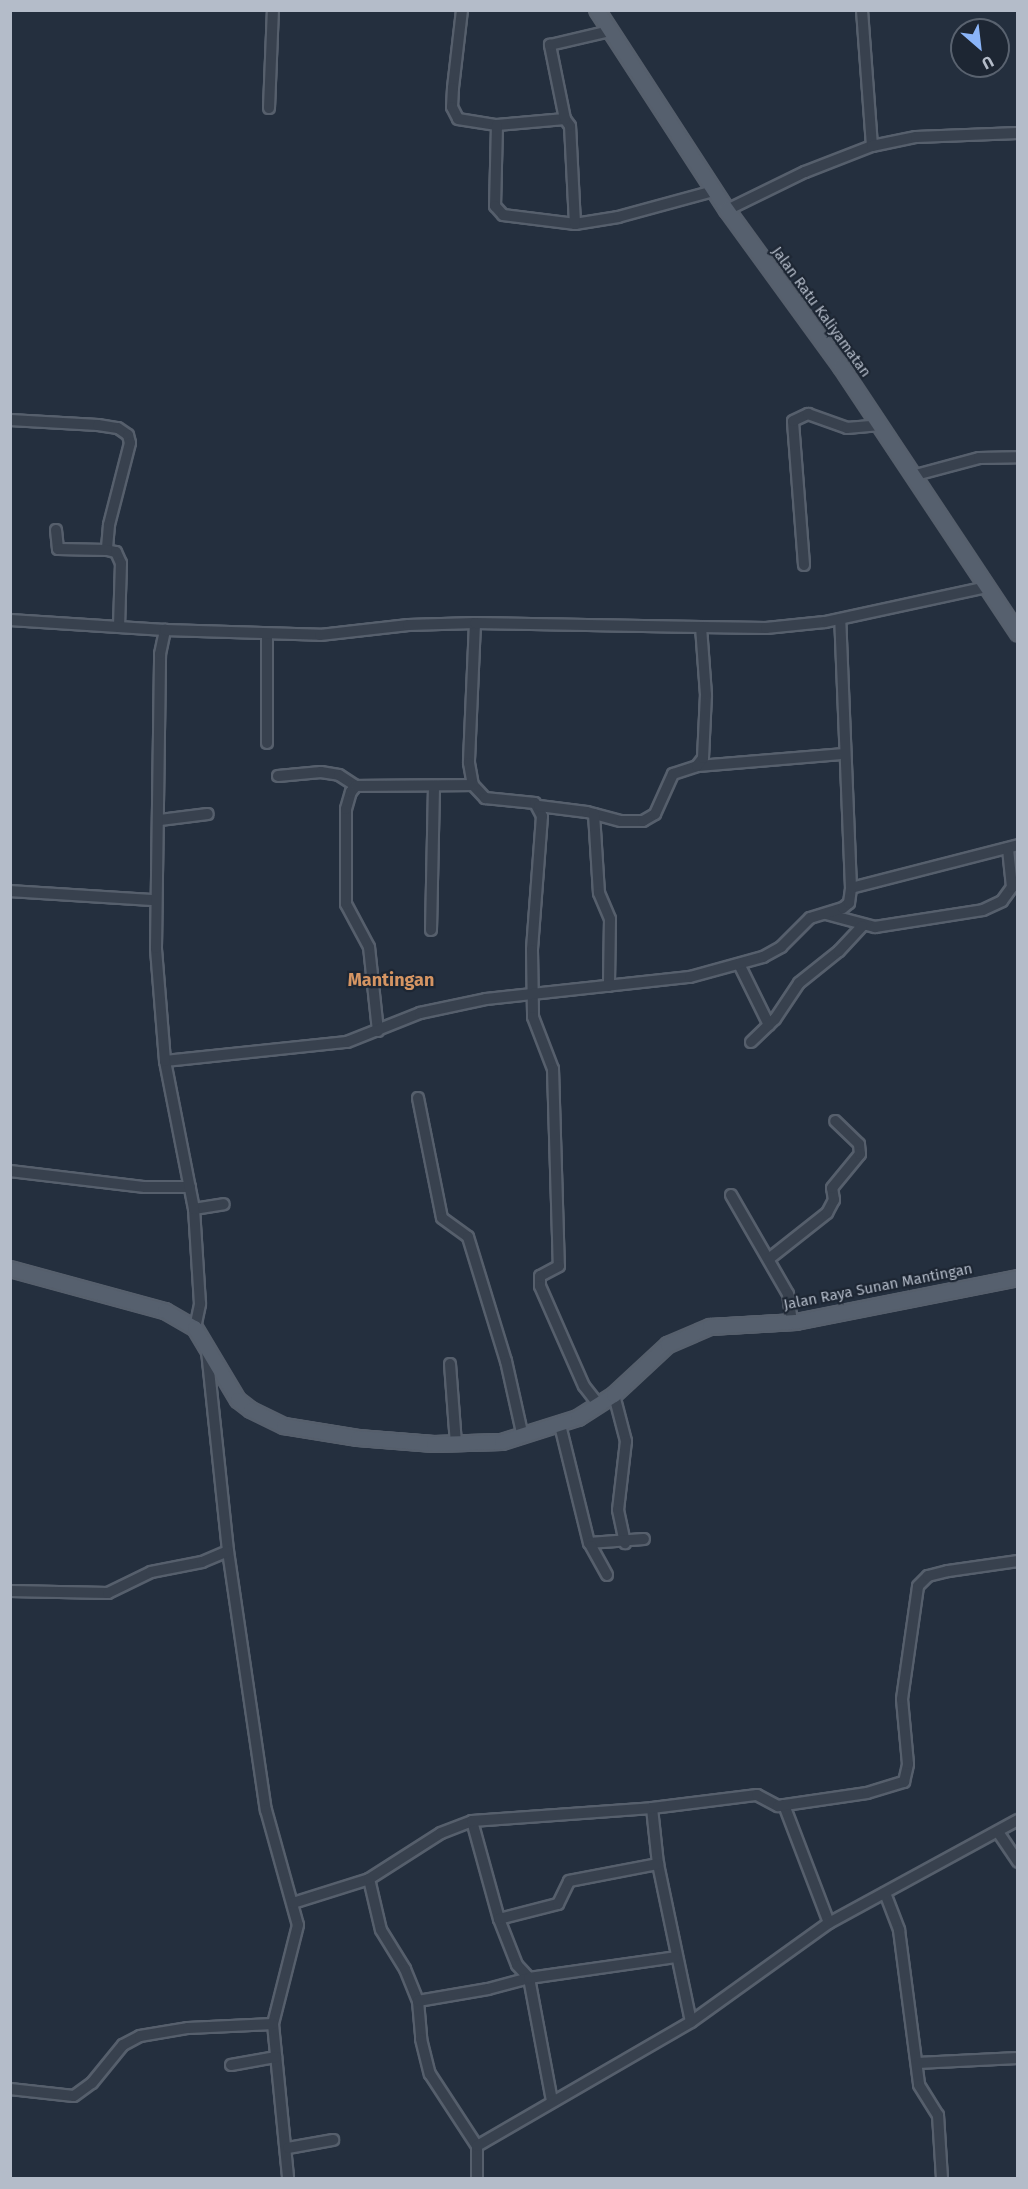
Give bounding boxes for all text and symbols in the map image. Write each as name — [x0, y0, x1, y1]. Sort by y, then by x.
north arrow — [950, 18, 1010, 78]
text: U — [979, 52, 997, 73]
street label: Jalan Ratu Kaliyamatan — [768, 243, 874, 381]
district label: Mantingan — [348, 969, 434, 991]
street label: Jalan Raya Sunan Mantingan — [782, 1260, 974, 1314]

